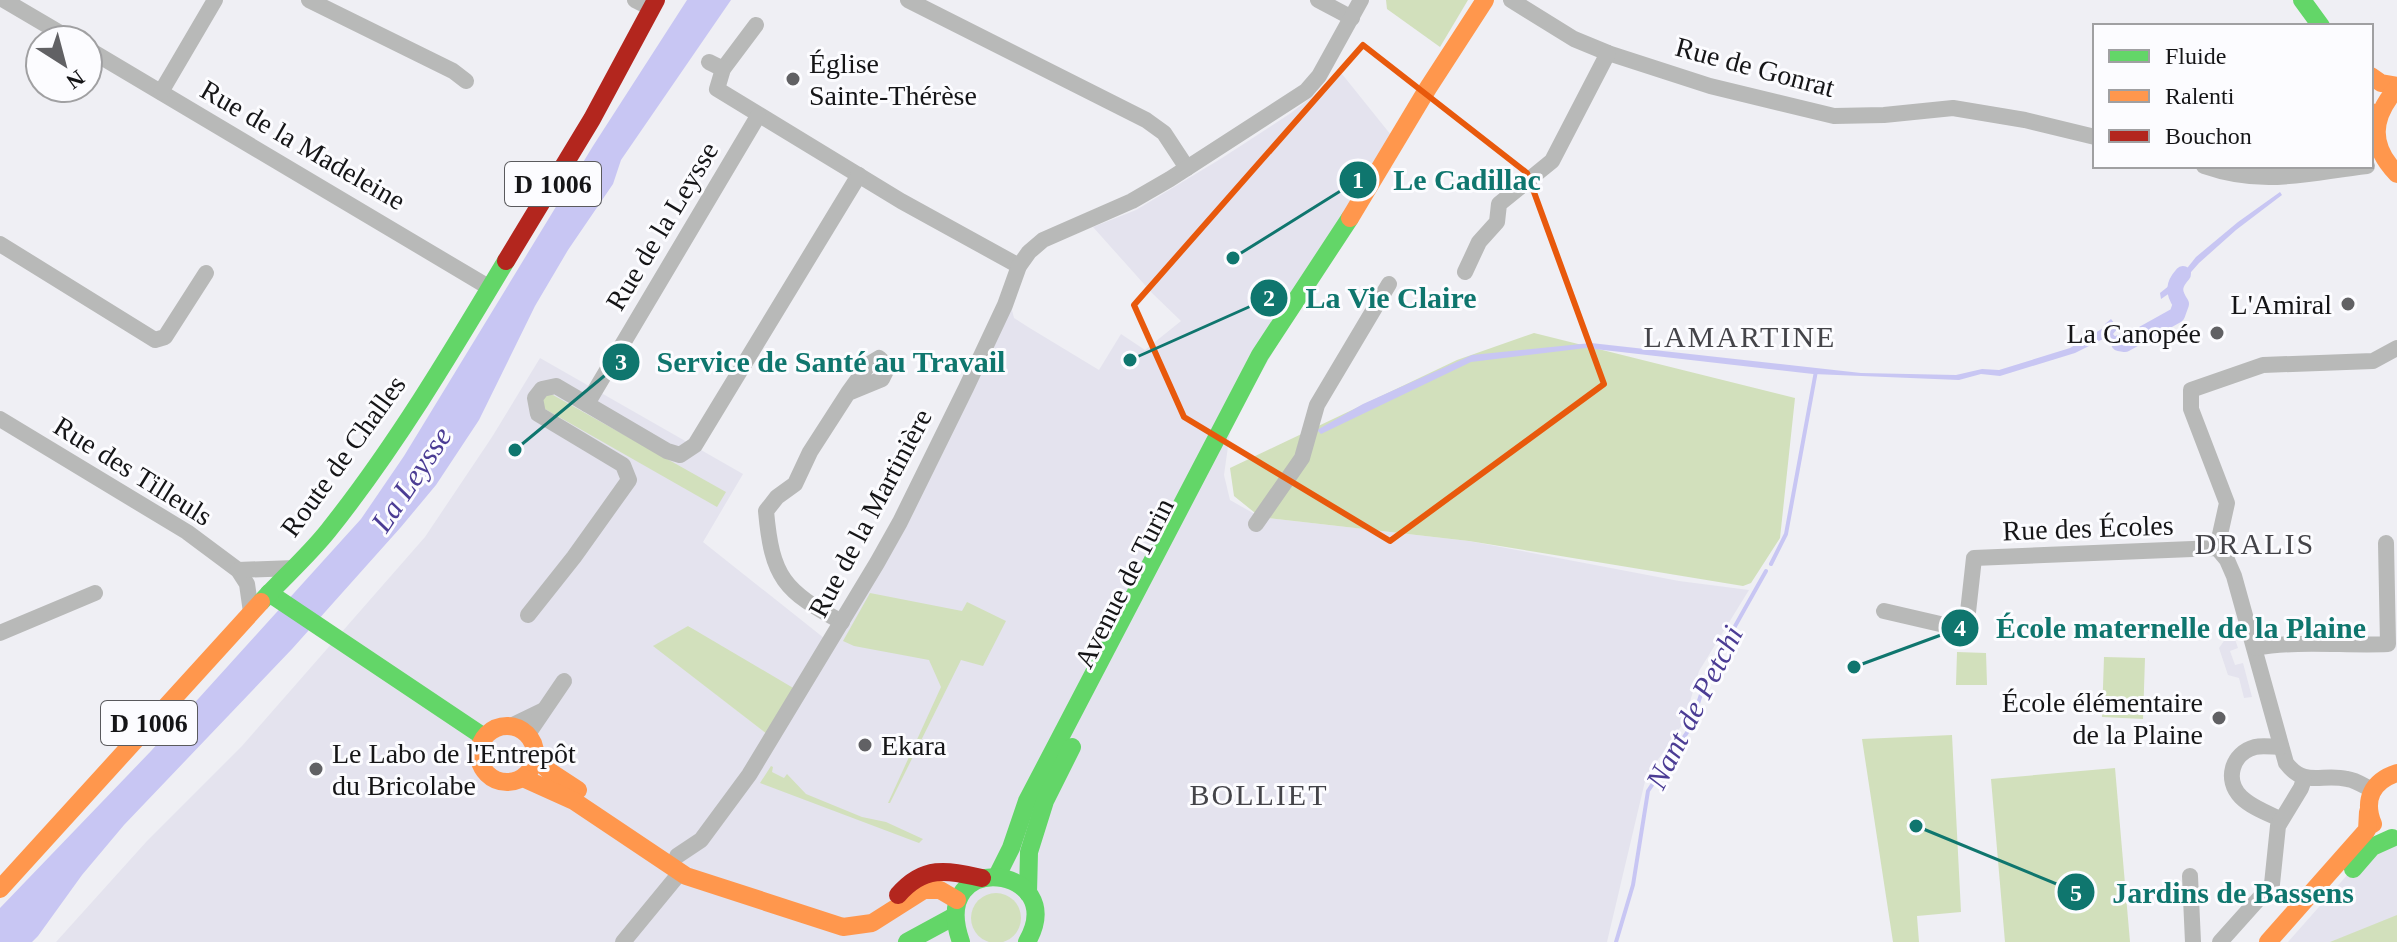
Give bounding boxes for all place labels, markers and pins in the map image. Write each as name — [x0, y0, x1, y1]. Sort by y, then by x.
place label: Église Sainte-Thérèse — [809, 48, 977, 111]
marker: Église Sainte-Thérèse — [784, 70, 802, 88]
callout: Le Cadillac — [1338, 153, 1557, 207]
callout: La Vie Claire — [1249, 271, 1492, 325]
place label: L'Amiral — [2231, 289, 2332, 320]
marker: L'Amiral — [2339, 295, 2357, 313]
place label: La Canopée — [2067, 318, 2201, 349]
marker: La Canopée — [2208, 324, 2226, 342]
callout: Service de Santé au Travail — [601, 335, 1022, 389]
callout: École maternelle de la Plaine — [1940, 601, 2382, 655]
place label: École élémentaire de la Plaine — [2002, 687, 2203, 750]
marker: École élémentaire de la Plaine — [2210, 709, 2228, 727]
place label: Ekara — [881, 730, 947, 761]
marker: Ekara — [856, 736, 874, 754]
place label: Le Labo de l'Entrepôt du Bricolabe — [332, 738, 576, 801]
marker: Le Labo de l'Entrepôt du Bricolabe — [307, 760, 325, 778]
callout: Jardins de Bassens — [2056, 865, 2370, 919]

